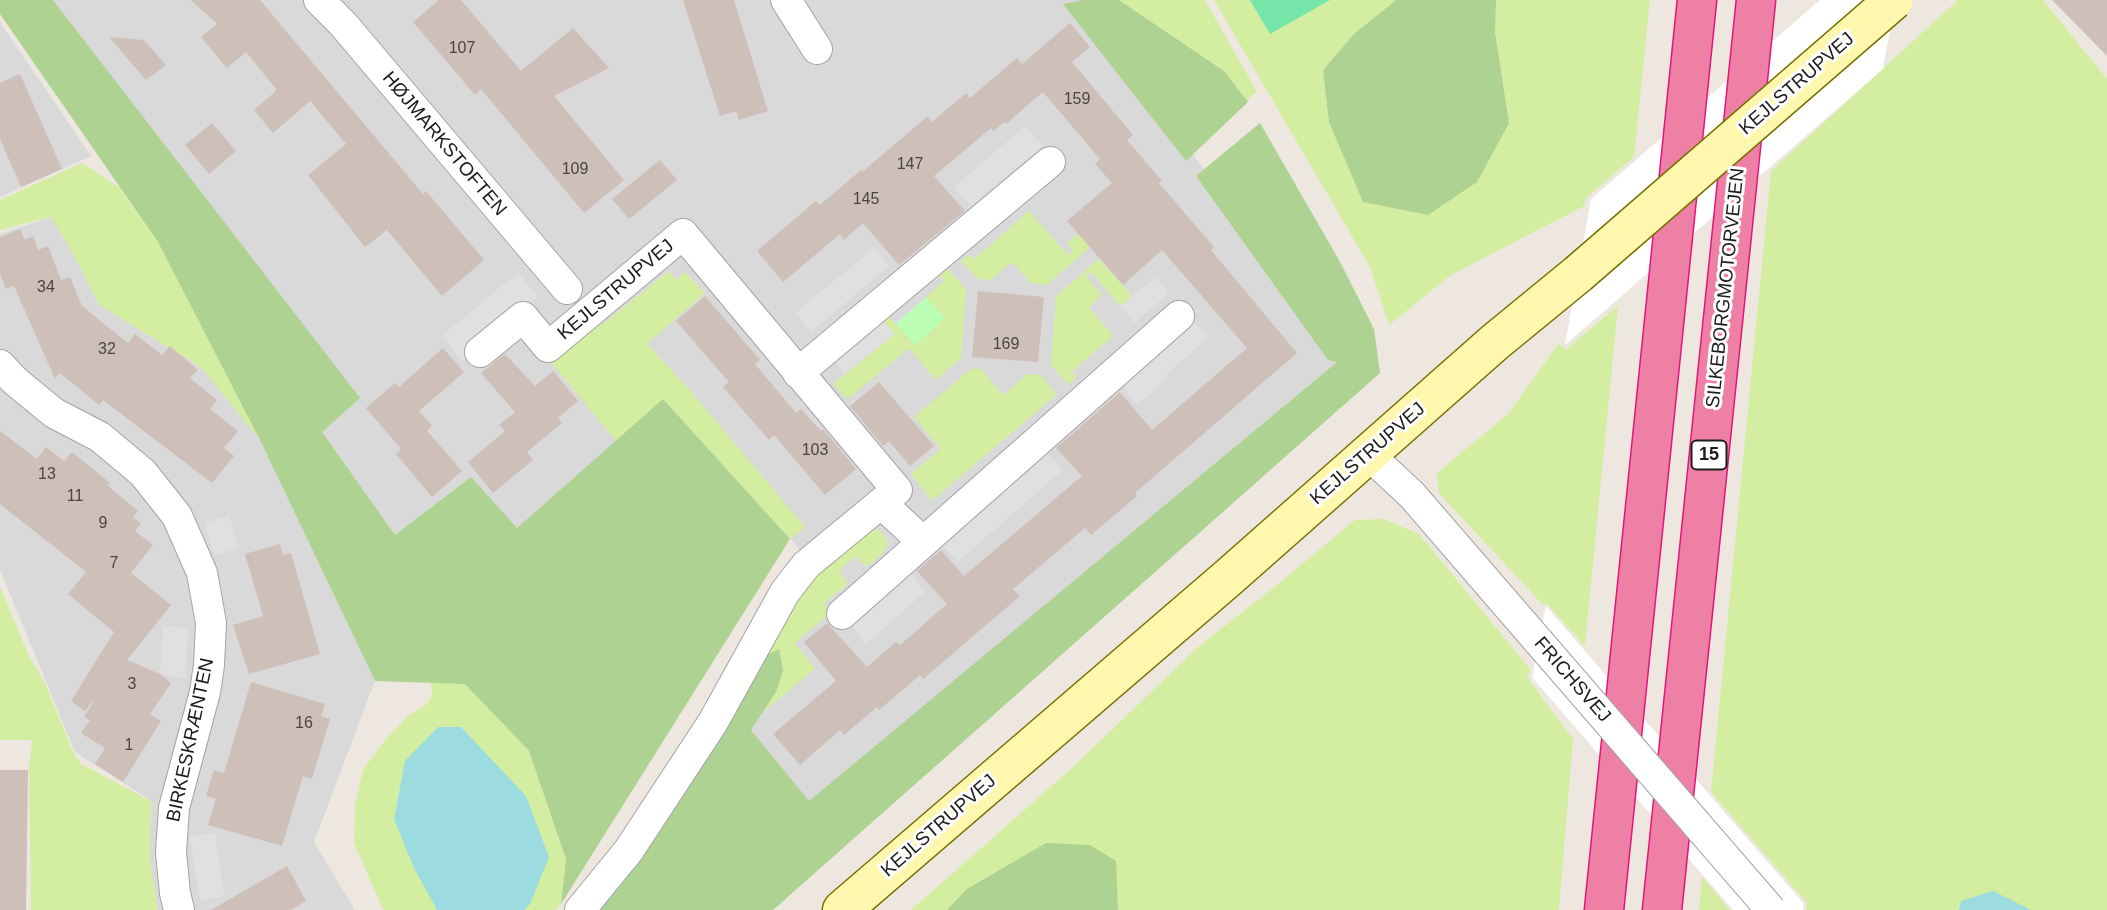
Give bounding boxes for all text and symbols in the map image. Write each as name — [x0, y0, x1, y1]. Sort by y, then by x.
street label: KEJLSTRUPVEJ — [1735, 28, 1859, 140]
house number: 107 — [449, 39, 475, 59]
street label: HØJMARKSTOFTEN — [377, 67, 511, 221]
house number: 159 — [1064, 90, 1090, 110]
house number: 147 — [897, 155, 923, 175]
house number: 109 — [562, 160, 588, 180]
street label: SILKEBORGMOTORVEJEN — [1702, 167, 1750, 409]
house number: 145 — [853, 190, 879, 210]
street label: KEJLSTRUPVEJ — [553, 235, 679, 345]
house number: 34 — [37, 278, 55, 298]
house number: 169 — [993, 335, 1019, 355]
house number: 32 — [98, 340, 116, 360]
street label: KEJLSTRUPVEJ — [1306, 398, 1430, 510]
road number: 15 — [1692, 440, 1726, 470]
house number: 103 — [802, 441, 828, 461]
house number: 13 — [38, 465, 56, 485]
house number: 11 — [67, 487, 83, 507]
house number: 9 — [99, 514, 107, 534]
house number: 7 — [110, 554, 118, 574]
street label: FRICHSVEJ — [1529, 633, 1615, 727]
street label: BIRKESKRÆNTEN — [163, 656, 219, 824]
house number: 3 — [128, 675, 136, 695]
house number: 16 — [295, 714, 313, 734]
house number: 1 — [125, 736, 133, 756]
street label: KEJLSTRUPVEJ — [877, 770, 1001, 882]

